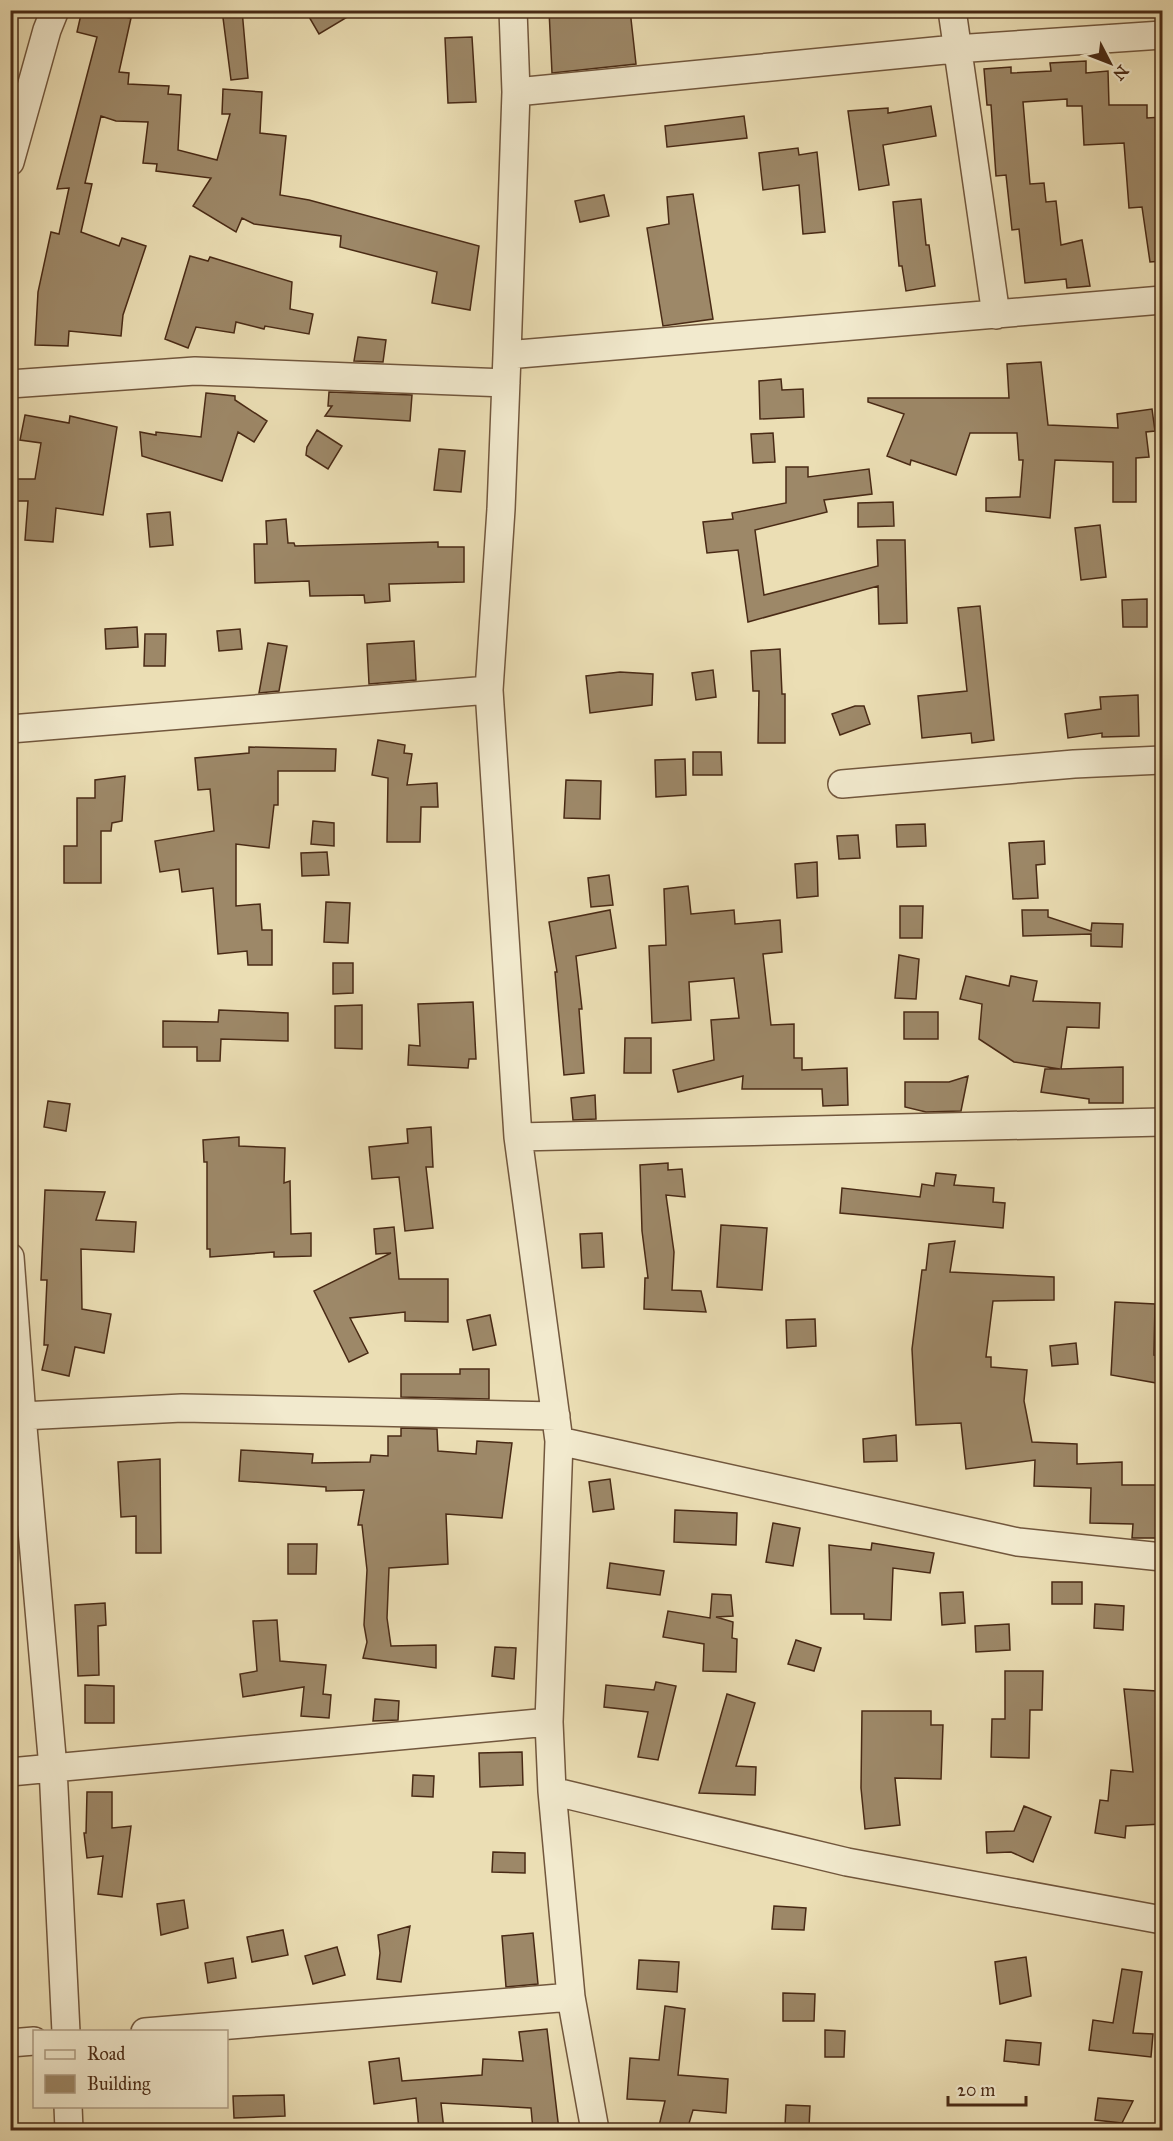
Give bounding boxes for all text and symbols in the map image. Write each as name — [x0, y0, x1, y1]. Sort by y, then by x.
north arrow — [1080, 33, 1140, 93]
text: N — [1109, 61, 1132, 84]
legend — [33, 2030, 228, 2108]
text: Road — [87, 2043, 125, 2065]
scale bar — [948, 2069, 1026, 2107]
text: Building — [87, 2073, 151, 2096]
text: 20 m — [957, 2079, 995, 2101]

